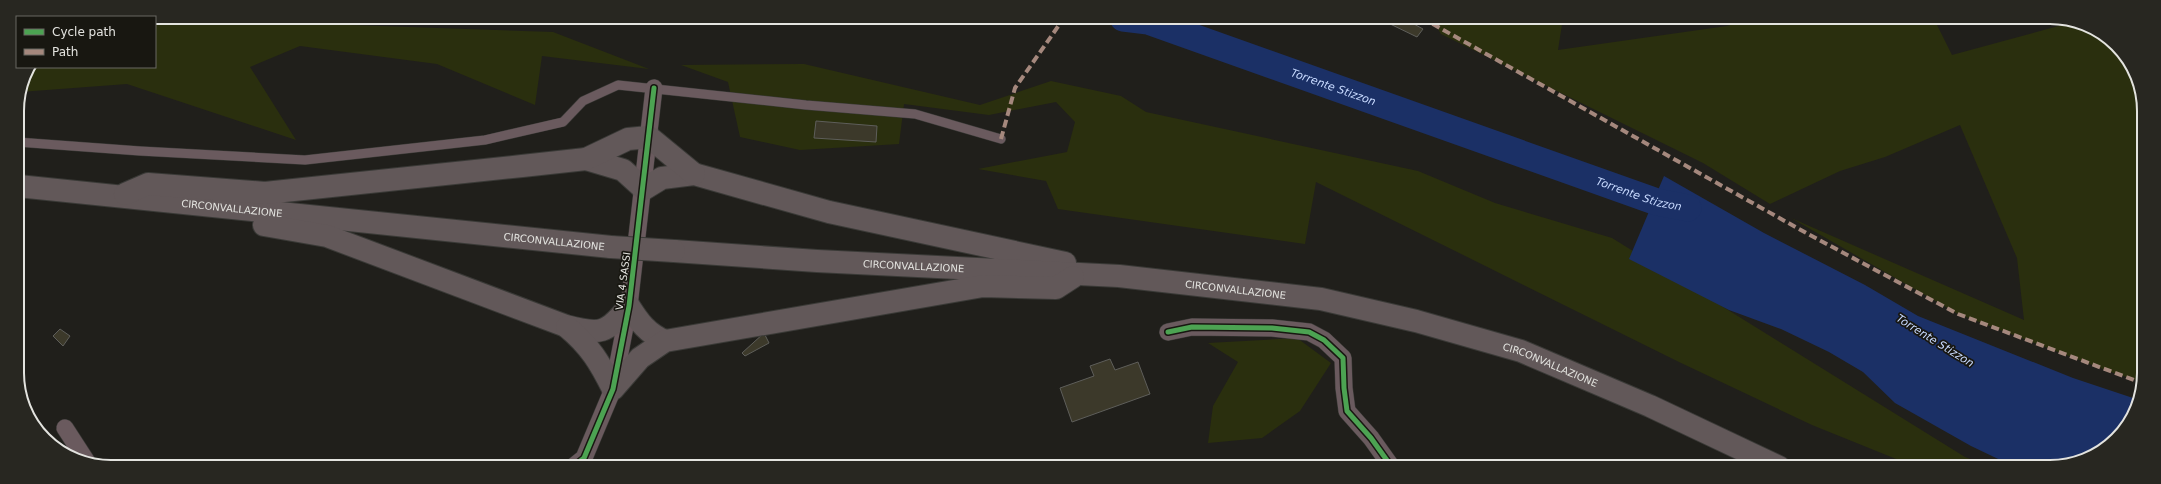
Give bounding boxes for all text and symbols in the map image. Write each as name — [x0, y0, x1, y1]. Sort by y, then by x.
legend — [16, 16, 156, 68]
text: Cycle path — [52, 25, 116, 39]
text: Path — [52, 45, 78, 59]
water label: Torrente Stizzon — [1289, 66, 1378, 108]
water label: Torrente Stizzon — [1595, 174, 1683, 213]
street label: CIRCONVALLAZIONE — [181, 197, 283, 219]
street label: CIRCONVALLAZIONE — [503, 230, 605, 252]
street label: VIA 4 SASSI — [613, 251, 633, 311]
street label: CIRCONVALLAZIONE — [863, 258, 964, 274]
street label: CIRCONVALLAZIONE — [1184, 278, 1287, 300]
water label: Torrente Stizzon — [1894, 312, 1976, 370]
street label: CIRCONVALLAZIONE — [1502, 341, 1600, 389]

